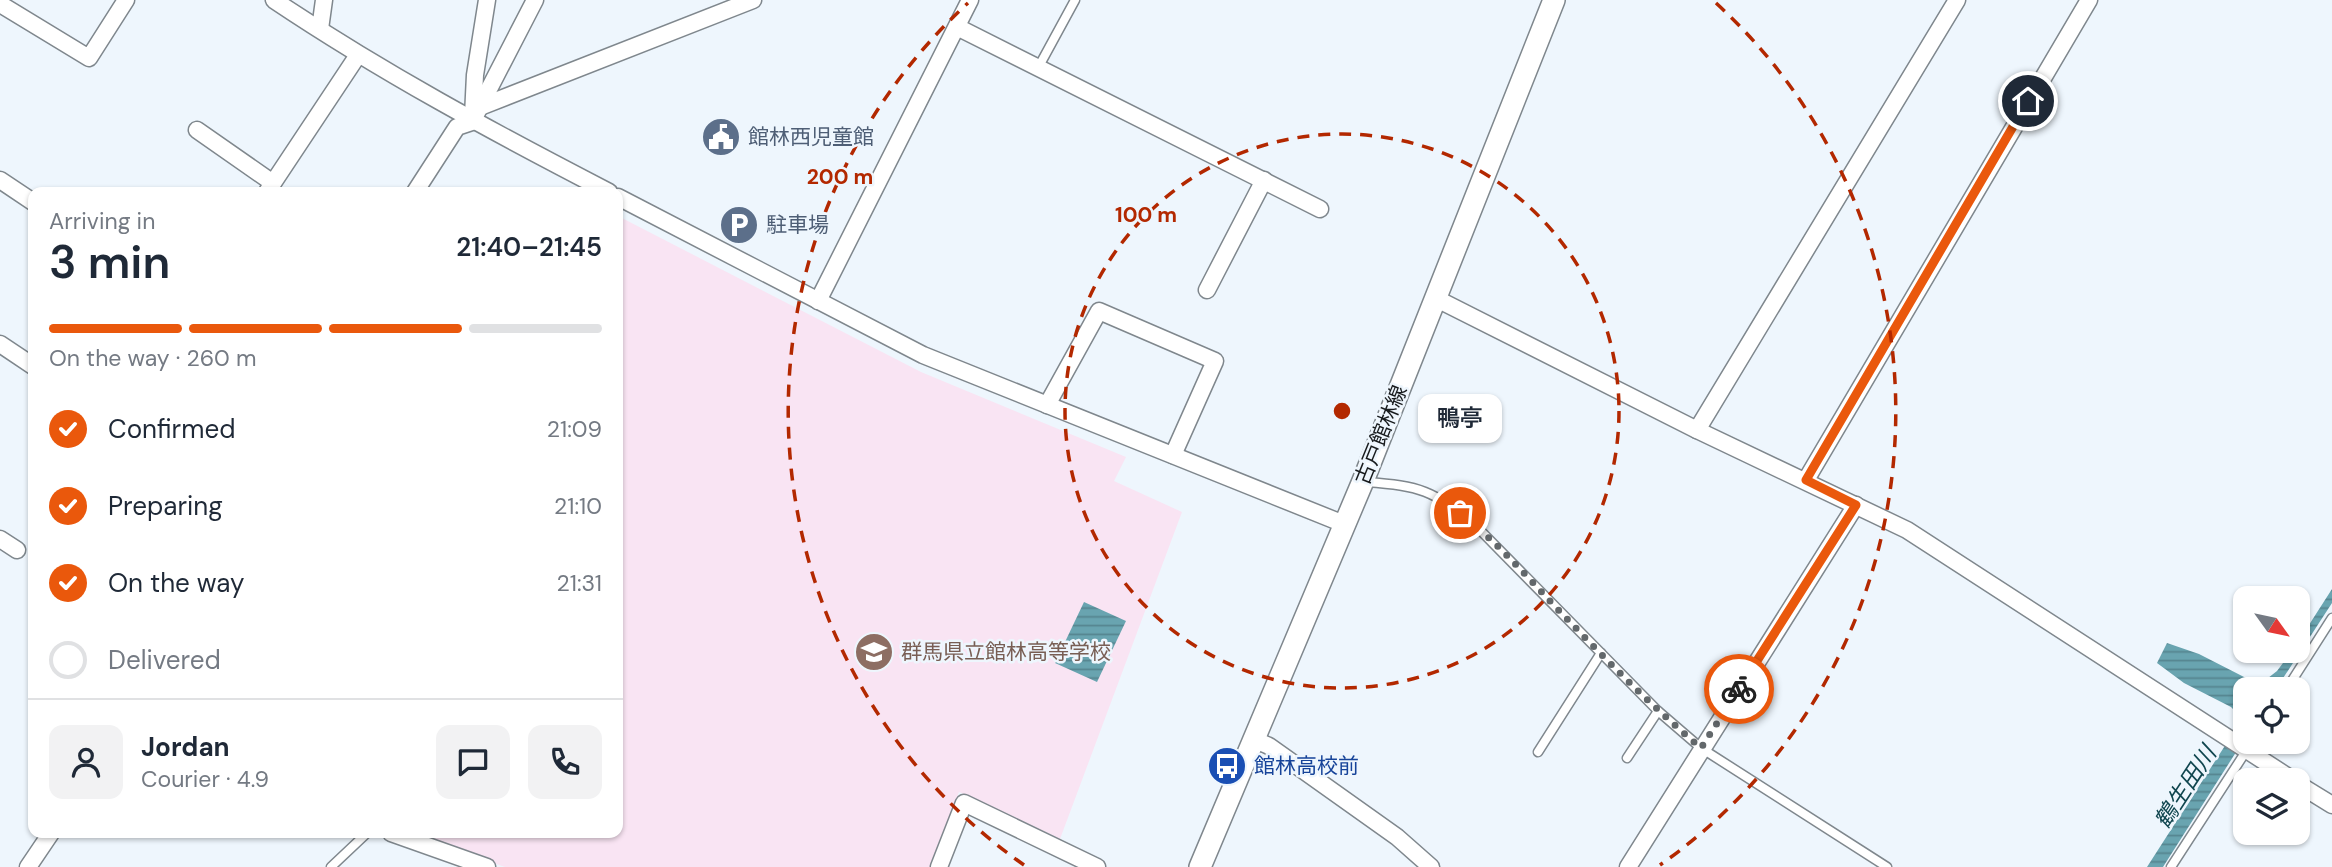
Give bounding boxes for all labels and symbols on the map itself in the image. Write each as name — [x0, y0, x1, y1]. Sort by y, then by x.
pin — [1998, 71, 2058, 131]
public building icon: 館林西児童館 — [700, 116, 742, 158]
place label: 館林西児童館 — [748, 123, 874, 151]
text: 200 m — [807, 163, 873, 191]
text: 100 m — [1115, 201, 1177, 229]
parking icon: 駐車場 — [718, 204, 760, 246]
place label: 駐車場 — [766, 211, 829, 239]
street label: 古戸館林線 — [1348, 381, 1414, 489]
callout: 鴨亭 — [1418, 394, 1502, 443]
centre of rings — [1330, 399, 1354, 423]
pin — [1430, 483, 1490, 543]
north arrow — [2233, 586, 2310, 663]
school or university icon: 群馬県立館林高等学校 — [853, 631, 895, 673]
place label: 群馬県立館林高等学校 — [901, 638, 1111, 666]
courier — [1704, 654, 1774, 724]
water label: 鶴生田川 — [2147, 738, 2224, 834]
bus stop icon: 館林高校前 — [1206, 745, 1248, 787]
place label: 館林高校前 — [1254, 752, 1359, 780]

